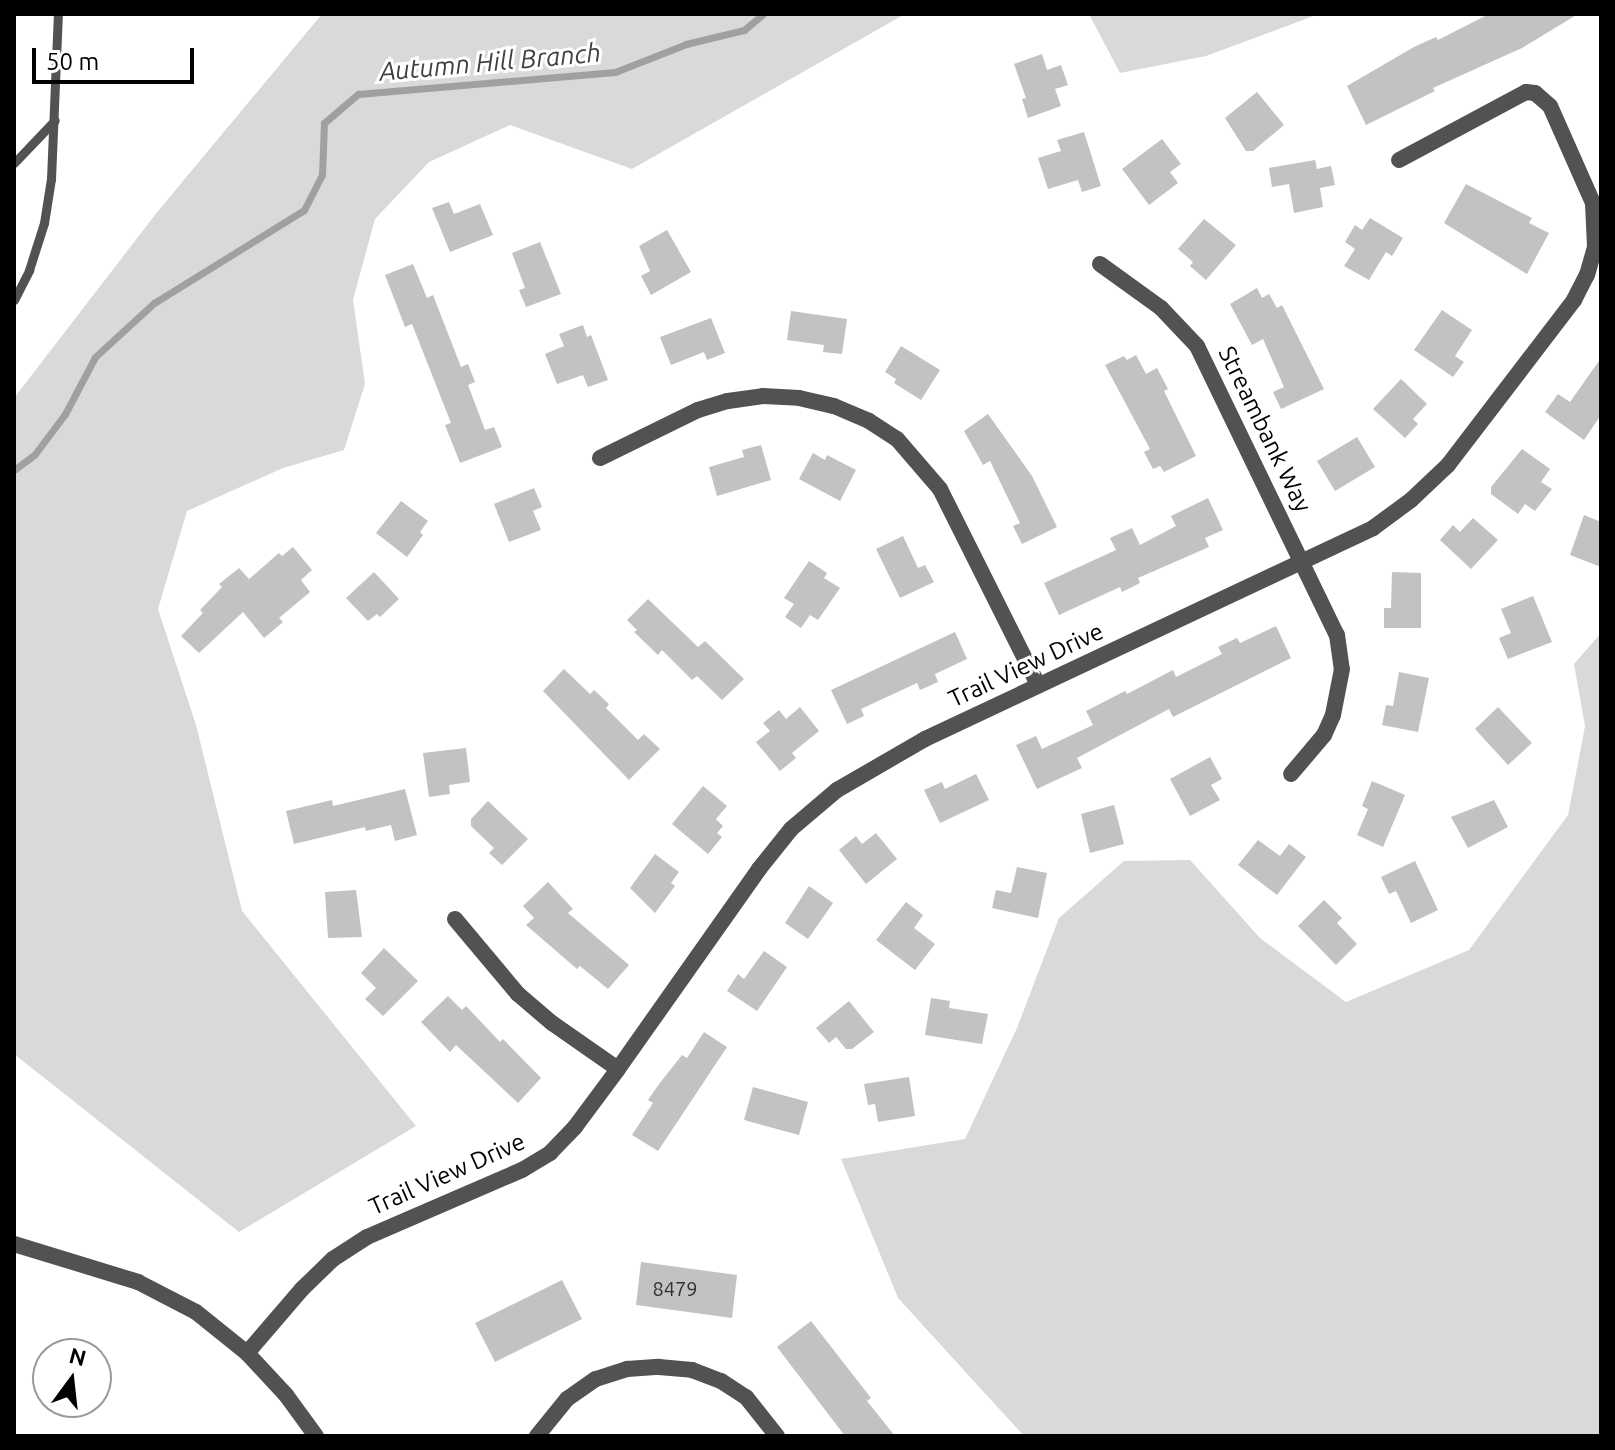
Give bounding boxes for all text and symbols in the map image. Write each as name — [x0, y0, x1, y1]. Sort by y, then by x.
scale bar — [36, 32, 198, 82]
water label: Autumn Hill Branch — [378, 37, 602, 87]
text: 50 m — [46, 48, 99, 75]
street label: Streambank Way — [1212, 341, 1318, 517]
street label: Trail View Drive — [944, 617, 1108, 713]
street label: Trail View Drive — [365, 1127, 529, 1221]
house number: 8479 — [652, 1276, 698, 1300]
north arrow — [32, 1338, 112, 1418]
text: N — [67, 1342, 89, 1370]

